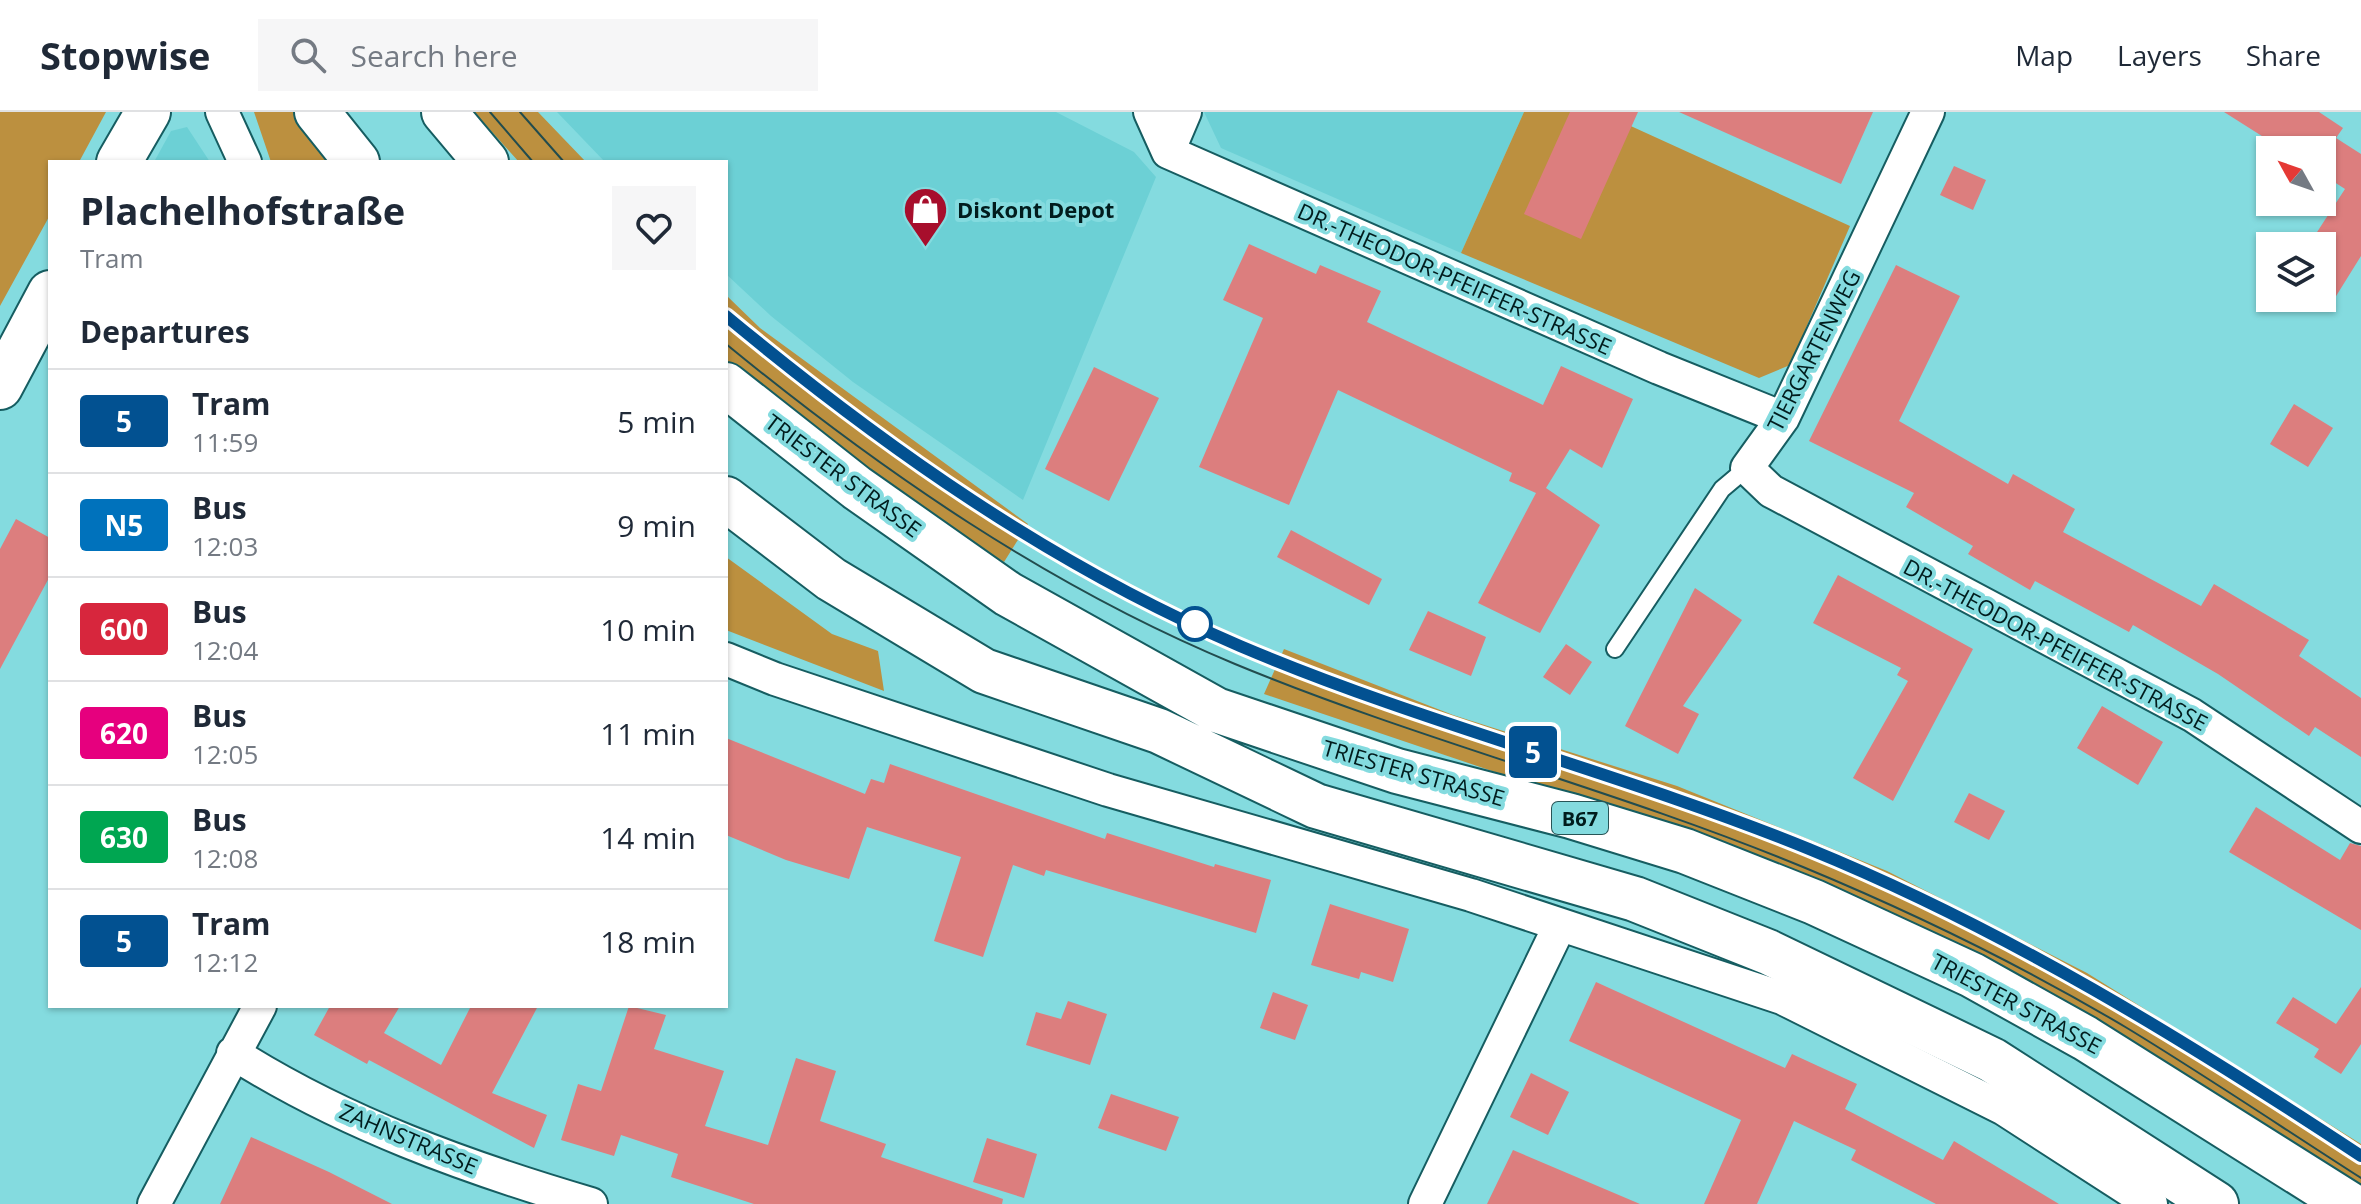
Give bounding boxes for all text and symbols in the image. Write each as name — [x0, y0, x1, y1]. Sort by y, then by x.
search box — [258, 19, 818, 91]
text: Stopwise — [40, 29, 210, 81]
icon: search — [286, 33, 330, 77]
text: Search here — [350, 35, 518, 76]
text: Map — [2015, 36, 2073, 74]
text: Layers — [2117, 36, 2202, 74]
text: Share — [2246, 36, 2321, 74]
north arrow — [2256, 136, 2336, 216]
map controls — [2256, 136, 2336, 312]
text: Plachelhofstraße — [80, 184, 405, 236]
shop icon: Diskont Depot — [902, 185, 950, 248]
button: heart — [612, 186, 696, 270]
place label: Diskont Depot — [957, 194, 1114, 224]
street label: DR.-THEODOR-PFEIFFER-STRASSE — [1293, 195, 1617, 361]
button: layers — [2256, 232, 2336, 312]
text: Tram — [80, 240, 143, 276]
street label: TIERGARTENWEG — [1759, 264, 1867, 436]
text: Departures — [80, 311, 250, 352]
text: Tram — [192, 383, 271, 424]
text: 5 min — [617, 401, 696, 442]
text: 5 — [116, 402, 132, 440]
street label: TRIESTER STRASSE — [760, 407, 928, 543]
text: 11:59 — [192, 424, 258, 460]
text: Bus — [192, 487, 247, 528]
text: 9 min — [617, 505, 696, 546]
text: N5 — [105, 506, 143, 544]
text: 12:03 — [192, 528, 258, 564]
street label: DR.-THEODOR-PFEIFFER-STRASSE — [1899, 551, 2213, 737]
text: Bus — [192, 591, 247, 632]
unlabelled marker — [1178, 607, 1212, 641]
text: 10 min — [600, 609, 696, 650]
text: 600 — [100, 610, 148, 648]
text: 12:04 — [192, 632, 258, 668]
text: Bus — [192, 695, 247, 736]
text: 11 min — [600, 713, 696, 754]
text: 620 — [100, 714, 148, 752]
line badge: 5 — [1507, 726, 1559, 778]
street label: TRIESTER STRASSE — [1320, 732, 1508, 812]
text: 5 — [1525, 733, 1541, 771]
text: 12:05 — [192, 736, 258, 772]
text: Bus — [192, 799, 247, 840]
road number: B67 — [1552, 802, 1608, 834]
text: 14 min — [600, 817, 696, 858]
text: 630 — [100, 818, 148, 856]
text: 12:08 — [192, 840, 258, 876]
text: Tram — [192, 903, 271, 944]
text: 18 min — [600, 921, 696, 962]
text: 5 — [116, 922, 132, 960]
text: 12:12 — [192, 944, 258, 980]
street label: TRIESTER STRASSE — [1927, 946, 2107, 1060]
street label: ZAHNSTRASSE — [335, 1095, 483, 1181]

